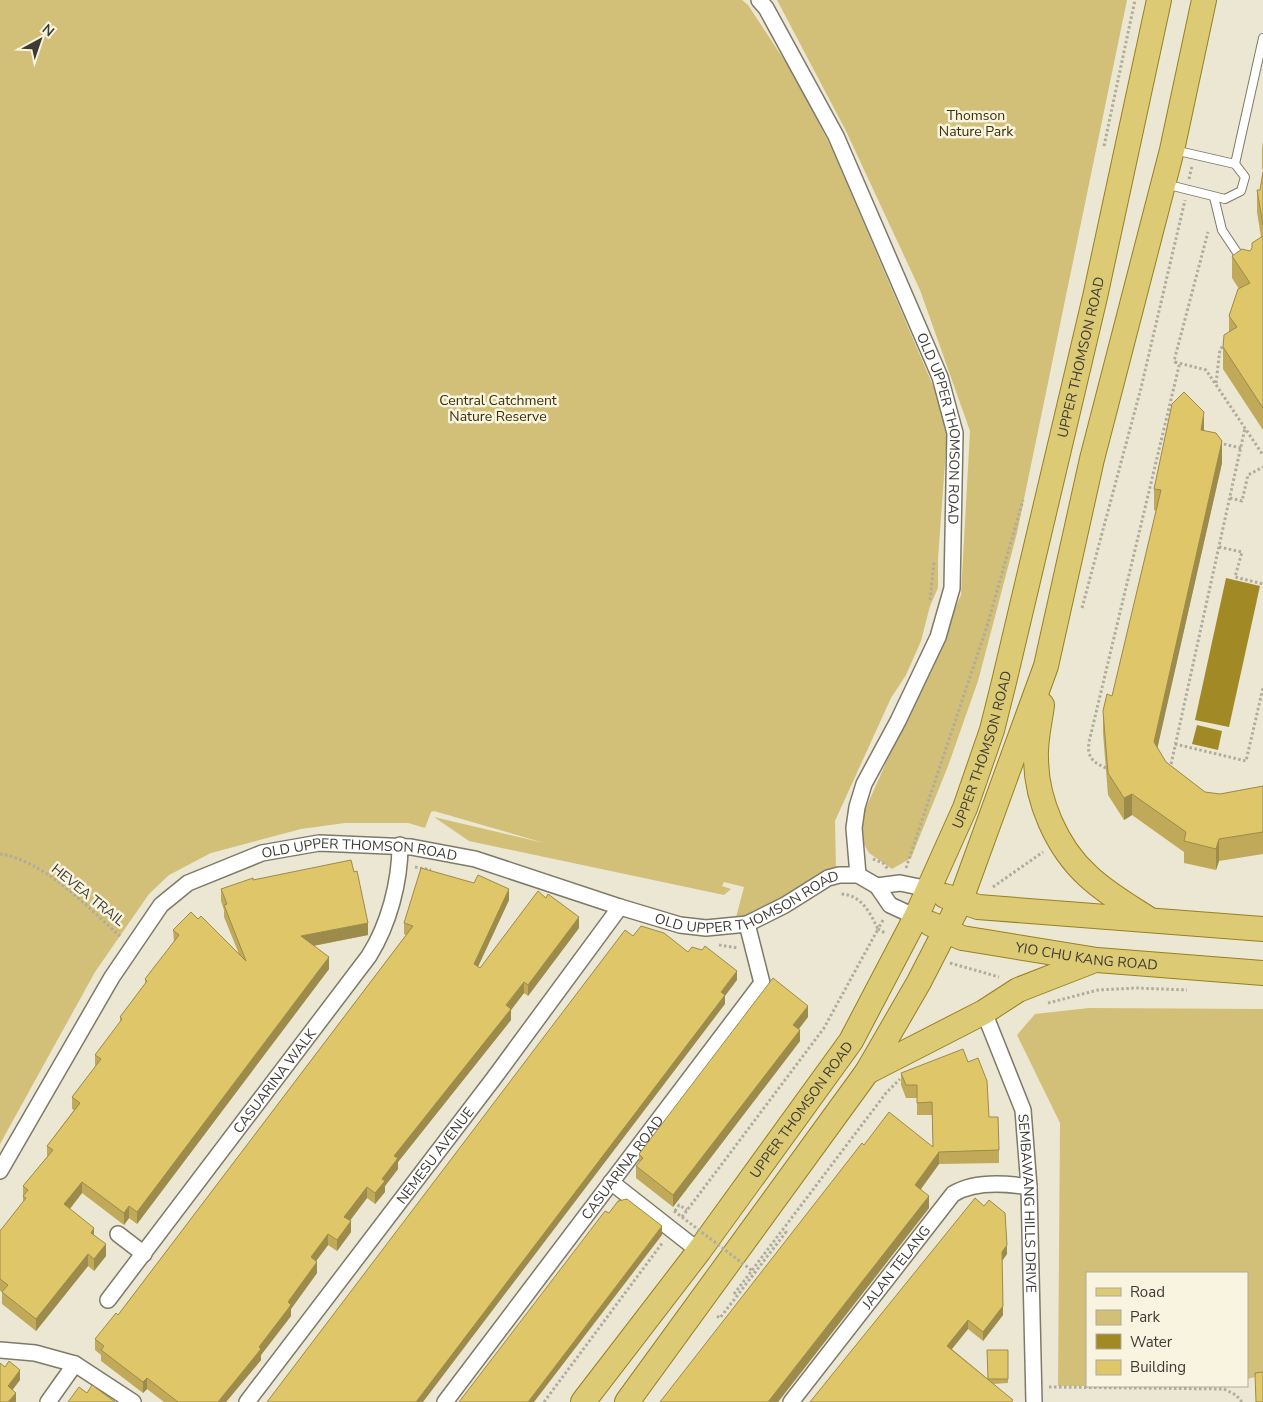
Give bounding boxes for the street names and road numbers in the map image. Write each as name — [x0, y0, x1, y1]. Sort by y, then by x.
street label: UPPER THOMSON ROAD — [1053, 275, 1109, 439]
street label: OLD UPPER THOMSON ROAD — [912, 330, 965, 525]
street label: UPPER THOMSON ROAD — [947, 669, 1016, 832]
street label: OLD UPPER THOMSON ROAD — [260, 833, 459, 865]
street label: HEVEA TRAIL — [47, 860, 129, 931]
street label: OLD UPPER THOMSON ROAD — [653, 866, 841, 938]
street label: YIO CHU KANG ROAD — [1013, 937, 1159, 974]
street label: CASUARINA WALK — [228, 1025, 320, 1137]
street label: UPPER THOMSON ROAD — [745, 1037, 857, 1182]
street label: NEMESU AVENUE — [392, 1103, 478, 1208]
street label: CASUARINA ROAD — [577, 1112, 668, 1223]
street label: SEMBAWANG HILLS DRIVE — [1014, 1113, 1041, 1293]
street label: JALAN TELANG — [857, 1221, 935, 1314]

